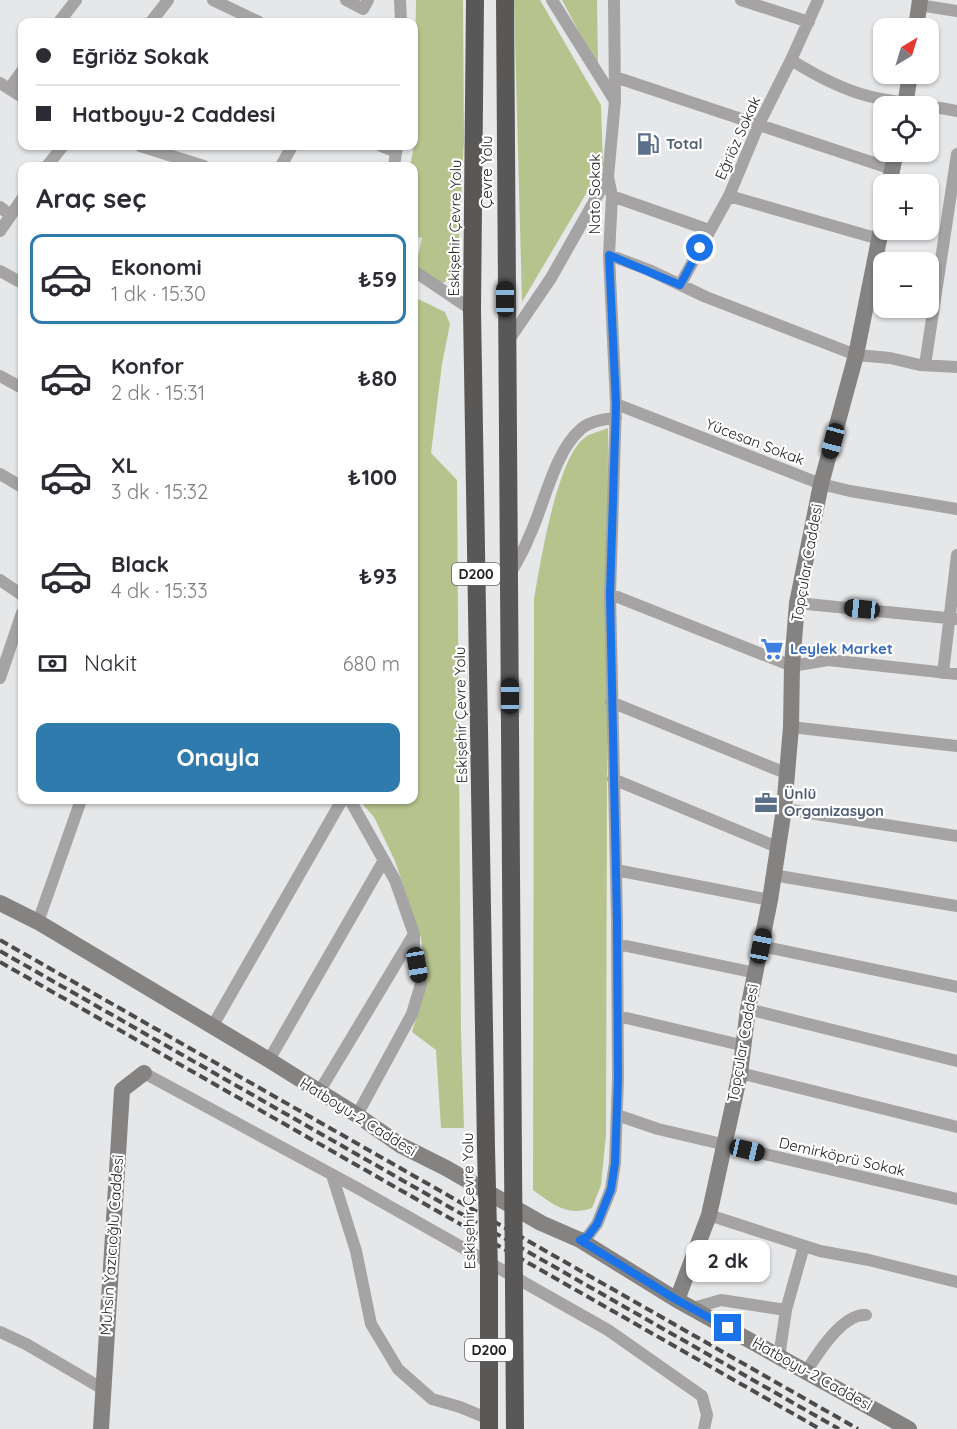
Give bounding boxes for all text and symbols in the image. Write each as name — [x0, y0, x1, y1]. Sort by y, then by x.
north arrow — [873, 18, 939, 84]
map controls — [873, 18, 939, 318]
text: Eğriöz Sokak — [72, 42, 209, 70]
street label: Eğriöz Sokak — [711, 93, 764, 183]
button: locate — [873, 96, 939, 162]
text: Hatboyu-2 Caddesi — [72, 100, 275, 128]
fuel station icon: Total — [635, 131, 661, 157]
place label: Total — [666, 134, 703, 153]
street label: Çevre Yolu — [477, 136, 496, 208]
street label: Nato Sokak — [585, 154, 604, 234]
street label: Eskişehir Çevre Yolu — [444, 159, 465, 297]
button: + — [873, 174, 939, 240]
text: Araç seç — [36, 181, 146, 215]
route start — [686, 234, 713, 261]
icon: car — [39, 252, 93, 306]
button: − — [873, 252, 939, 318]
text: Ekonomi — [111, 253, 202, 281]
text: ₺59 — [358, 265, 397, 293]
text: 1 dk · 15:30 — [111, 281, 206, 306]
car — [496, 281, 514, 317]
icon: car — [39, 351, 93, 405]
text: Konfor — [111, 352, 184, 380]
text: ₺80 — [358, 364, 397, 392]
text: 2 dk · 15:31 — [111, 380, 205, 405]
street label: Yücesan Sokak — [703, 414, 807, 469]
car — [820, 421, 846, 461]
icon: car — [39, 450, 93, 504]
text: XL — [111, 451, 138, 479]
text: ₺100 — [347, 463, 397, 491]
text: 3 dk · 15:32 — [111, 479, 208, 504]
street label: Topçular Caddesi — [787, 502, 826, 624]
icon: car — [39, 549, 93, 603]
text: Black — [111, 550, 169, 578]
text: ₺93 — [359, 562, 397, 590]
road number: D200 — [452, 563, 500, 585]
text: 4 dk · 15:33 — [111, 578, 208, 603]
car — [843, 598, 881, 620]
supermarket icon: Leylek Market — [759, 636, 785, 662]
place label: Leylek Market — [790, 639, 893, 658]
street label: Eskişehir Çevre Yolu — [450, 646, 471, 784]
icon: cash — [36, 647, 69, 680]
text: Nakit — [84, 649, 137, 677]
text: 680 m — [343, 651, 400, 676]
car — [501, 678, 519, 714]
button: Onayla — [36, 723, 400, 792]
place label: Ünlü Organizasyon — [784, 784, 884, 820]
office icon: Ünlü Organizasyon — [753, 790, 779, 816]
car — [749, 927, 773, 965]
car — [405, 946, 429, 984]
street label: Topçular Caddesi — [723, 982, 762, 1104]
street label: Hatboyu-2 Caddesi — [296, 1073, 420, 1160]
street label: Eskişehir Çevre Yolu — [458, 1132, 479, 1270]
street label: Demirköprü Sokak — [777, 1133, 907, 1180]
car — [727, 1137, 767, 1163]
street label: Muhsin Yazıcıoğlu Caddesi — [96, 1154, 127, 1336]
callout: 2 dk — [686, 1241, 770, 1283]
text: 2 dk — [708, 1248, 748, 1273]
route end — [714, 1314, 741, 1341]
street label: Hatboyu-2 Caddesi — [749, 1333, 876, 1414]
road number: D200 — [465, 1339, 513, 1361]

